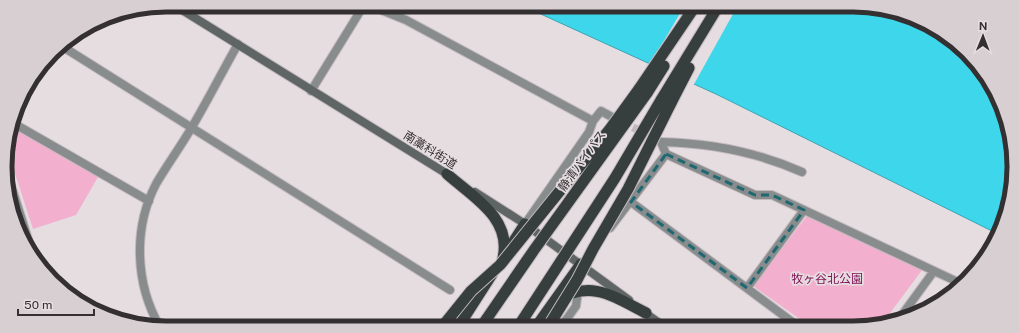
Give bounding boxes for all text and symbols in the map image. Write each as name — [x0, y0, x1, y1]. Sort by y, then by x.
north arrow — [963, 16, 1003, 56]
text: N — [979, 20, 988, 32]
street label: 南藁科街道 — [401, 128, 459, 172]
street label: 静清バイパス — [555, 128, 609, 194]
park label: 牧ヶ谷北公園 — [791, 272, 863, 286]
scale bar — [18, 291, 94, 317]
text: 50 m — [24, 298, 52, 312]

